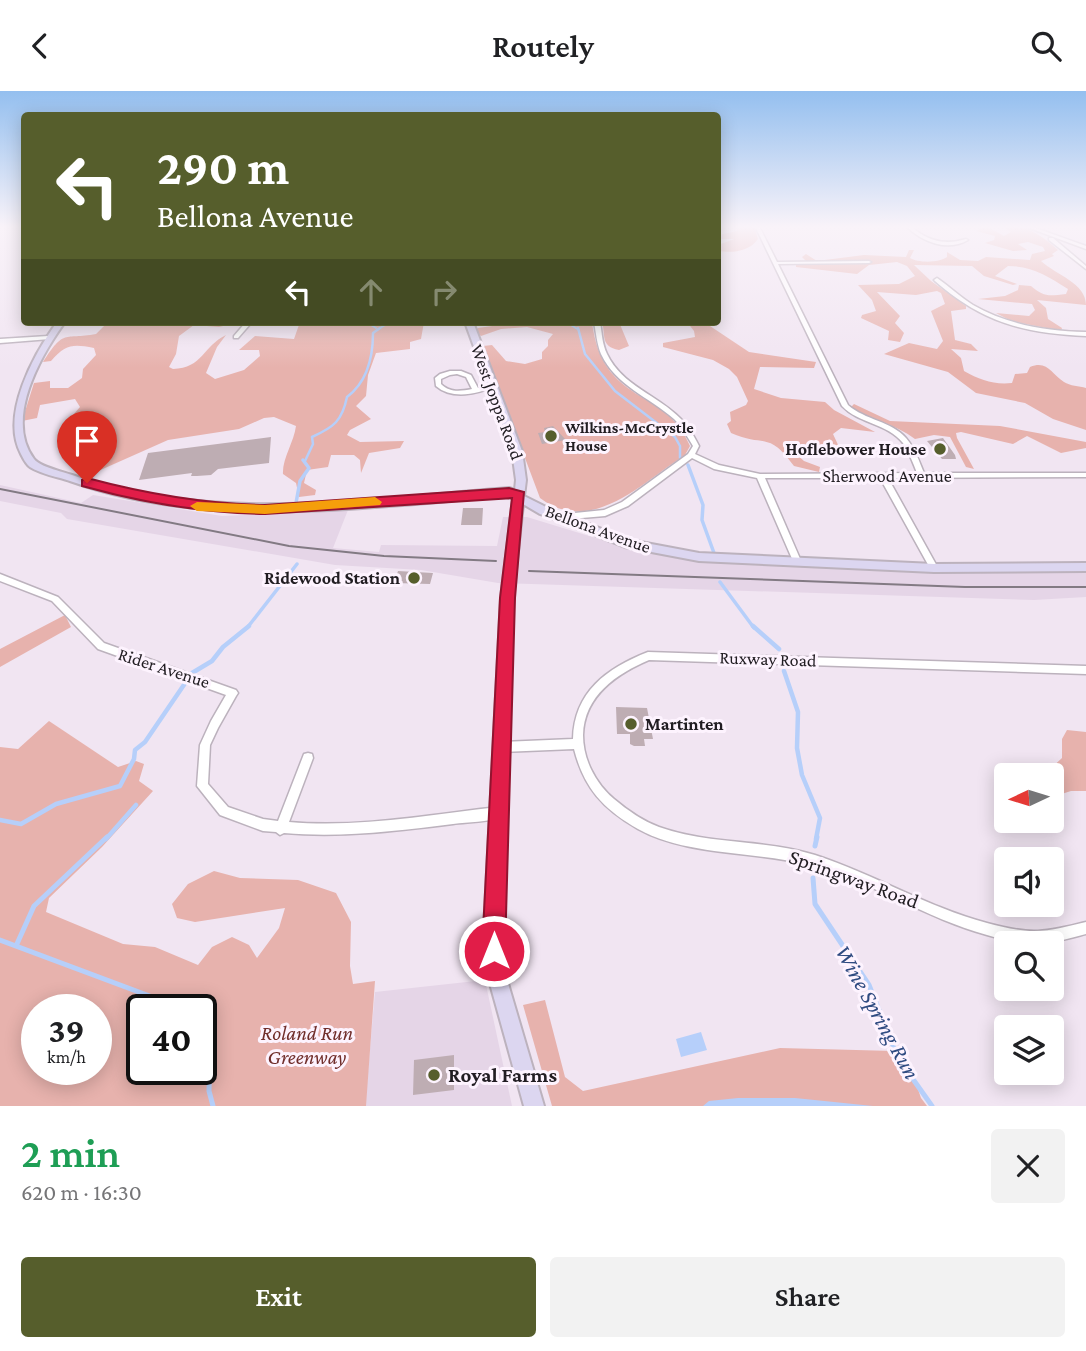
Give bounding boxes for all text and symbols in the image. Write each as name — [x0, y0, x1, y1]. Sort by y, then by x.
icon: back — [21, 27, 59, 65]
icon: search — [1027, 27, 1065, 65]
text: Routely — [492, 28, 594, 64]
icon: left — [42, 140, 133, 231]
text: 290 m — [157, 140, 289, 195]
text: Bellona Avenue — [157, 198, 354, 234]
icon: left — [279, 273, 317, 311]
icon: ahead — [352, 273, 390, 311]
icon: right — [425, 273, 463, 311]
street label: West Joppa Road — [467, 342, 527, 463]
pin — [57, 411, 117, 483]
place label: Wilkins-McCrystle House — [564, 419, 694, 454]
icon: arrive — [68, 422, 106, 460]
marker: Wilkins-McCrystle House — [543, 428, 559, 444]
place label: Hoflebower House — [785, 439, 926, 459]
marker: Hoflebower House — [932, 441, 948, 457]
street label: Sherwood Avenue — [822, 466, 952, 486]
street label: Bellona Avenue — [543, 501, 653, 557]
place label: Ridewood Station — [264, 568, 401, 588]
marker: Ridewood Station — [406, 570, 422, 586]
street label: Rider Avenue — [116, 644, 212, 692]
street label: Ruxway Road — [719, 647, 817, 671]
place label: Martinten — [645, 714, 724, 734]
marker: Martinten — [623, 716, 639, 732]
north arrow — [994, 763, 1064, 833]
map controls — [994, 763, 1064, 1085]
street label: Springway Road — [786, 844, 922, 914]
button: sound — [994, 847, 1064, 917]
position arrow — [457, 914, 531, 988]
button: search — [994, 931, 1064, 1001]
water label: Wine Spring Run — [830, 940, 926, 1084]
speed limit sign: 40 — [126, 994, 217, 1085]
text: 39 — [48, 1011, 85, 1050]
button: layers — [994, 1015, 1064, 1085]
park label: Roland Run Greenway — [261, 1021, 353, 1069]
text: km/h — [47, 1047, 86, 1067]
place label: Royal Farms — [448, 1063, 557, 1087]
marker: Royal Farms — [426, 1067, 442, 1083]
text: 2 min — [21, 1129, 120, 1176]
button: close — [991, 1129, 1065, 1203]
text: 620 m · 16:30 — [21, 1179, 142, 1205]
button: Exit — [21, 1257, 536, 1337]
button: Share — [550, 1257, 1065, 1337]

